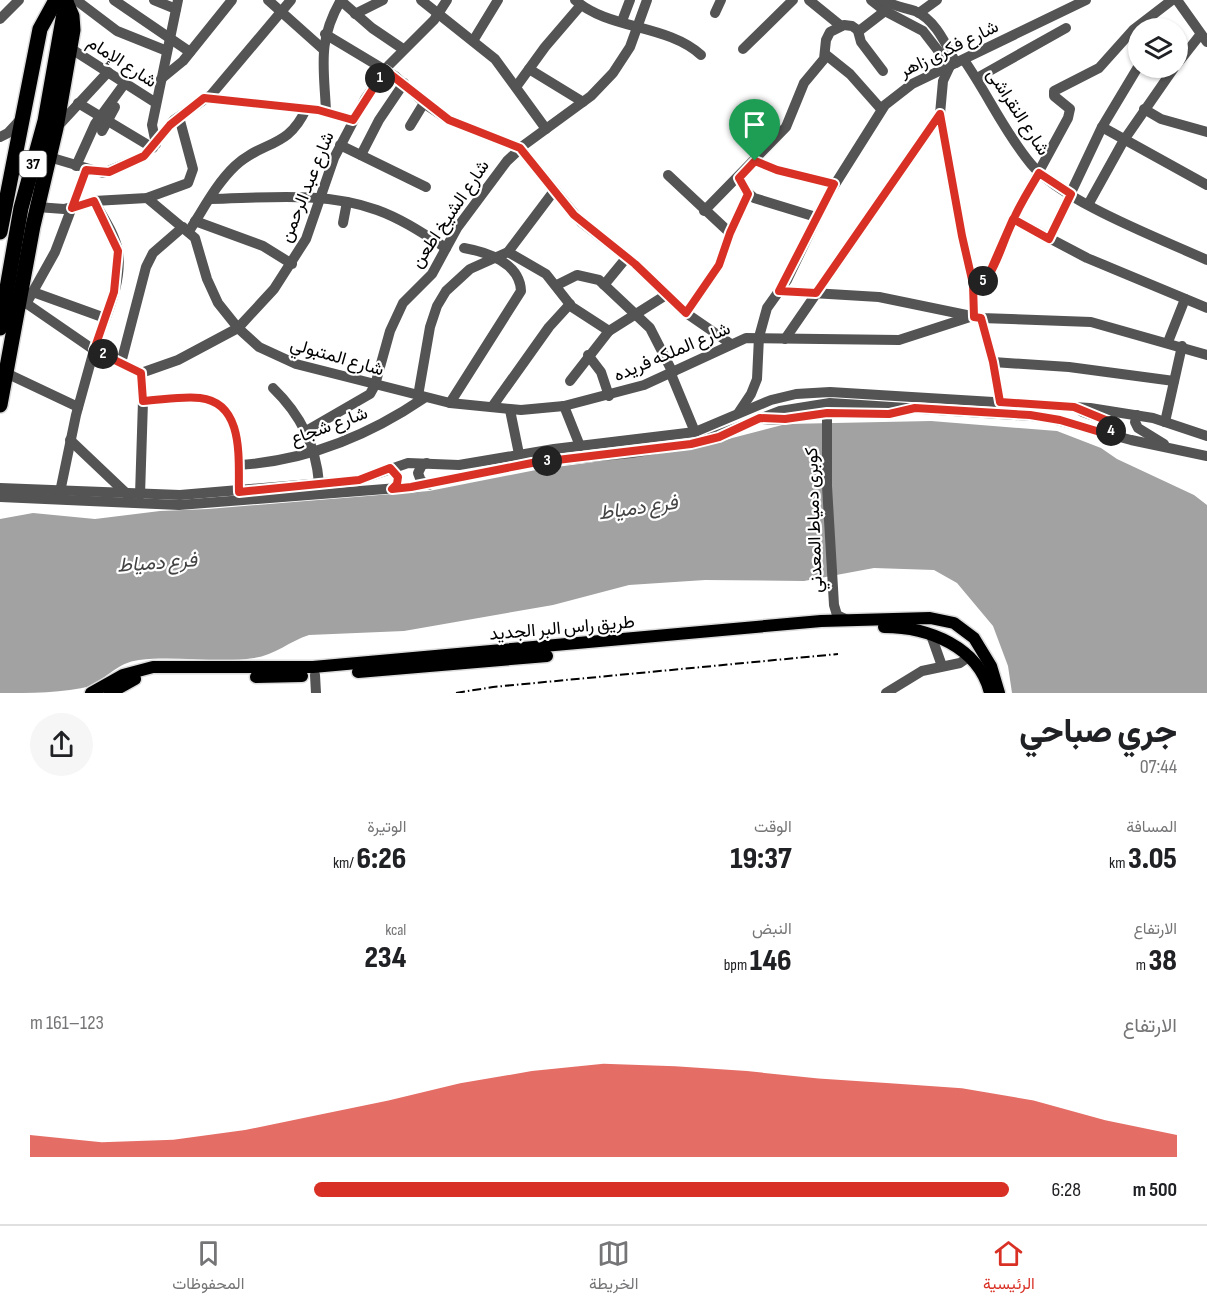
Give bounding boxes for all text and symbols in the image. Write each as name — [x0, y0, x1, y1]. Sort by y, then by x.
street label: شارع فكرى زاهر — [895, 16, 1002, 83]
map controls — [1128, 18, 1188, 78]
button: layers — [1128, 18, 1188, 78]
street label: شارع الإمام — [83, 32, 161, 93]
pin: 1 — [365, 63, 395, 93]
street label: شارع النقراشى — [981, 65, 1054, 160]
text: 1 — [377, 68, 383, 87]
pin — [729, 99, 780, 161]
icon: arrive — [738, 108, 771, 141]
street label: شارع عبد الرحمن — [275, 129, 340, 246]
road number: 37 — [20, 151, 46, 177]
street label: شارع الشيخ اطعن — [406, 156, 495, 272]
pin: 5 — [968, 266, 998, 296]
text: 5 — [979, 271, 987, 290]
street label: شارع الملكه فريده — [611, 318, 734, 387]
street label: شارع المتبولي — [287, 334, 386, 384]
pin: 2 — [88, 339, 118, 369]
text: 2 — [99, 344, 107, 363]
street label: شارع شجاع — [288, 402, 371, 451]
pin: 4 — [1096, 416, 1126, 446]
text: 4 — [1107, 421, 1115, 440]
pin: 3 — [532, 446, 562, 476]
street label: كوبرى دمياط المعدني — [801, 447, 831, 593]
text: 3 — [543, 451, 551, 470]
water label: فرع دمياط — [597, 490, 680, 526]
water label: فرع دمياط — [116, 548, 199, 579]
street label: طريق راس البر الجديد — [488, 611, 636, 645]
text: جري صباحي — [1019, 712, 1177, 752]
button: share — [30, 713, 93, 776]
text: 07:44 — [1140, 755, 1177, 779]
text: الوتيرة — [367, 818, 406, 837]
text: الوقت — [754, 818, 792, 837]
text: المسافة — [1126, 818, 1177, 837]
text: 6:26 — [357, 841, 406, 877]
text: 19:37 — [730, 841, 792, 877]
text: 3.05 — [1128, 841, 1177, 877]
text: /km — [333, 854, 357, 873]
text: km — [1109, 854, 1128, 873]
text: النبض — [752, 920, 792, 939]
text: الارتفاع — [1134, 920, 1177, 939]
text: kcal — [385, 921, 406, 940]
text: 234 — [364, 940, 406, 976]
text: 146 — [750, 943, 792, 979]
text: 38 — [1149, 943, 1177, 979]
text: bpm — [724, 956, 750, 975]
text: m — [1136, 956, 1149, 975]
text: 123–161 m — [30, 1011, 104, 1035]
text: الارتفاع — [1123, 1014, 1177, 1038]
text: 6:28 — [1051, 1178, 1081, 1202]
text: 500 m — [1133, 1178, 1177, 1202]
tab: المحفوظات — [172, 1237, 244, 1298]
tab: الخريطة — [589, 1237, 638, 1298]
tab: الرئيسية — [983, 1237, 1035, 1298]

